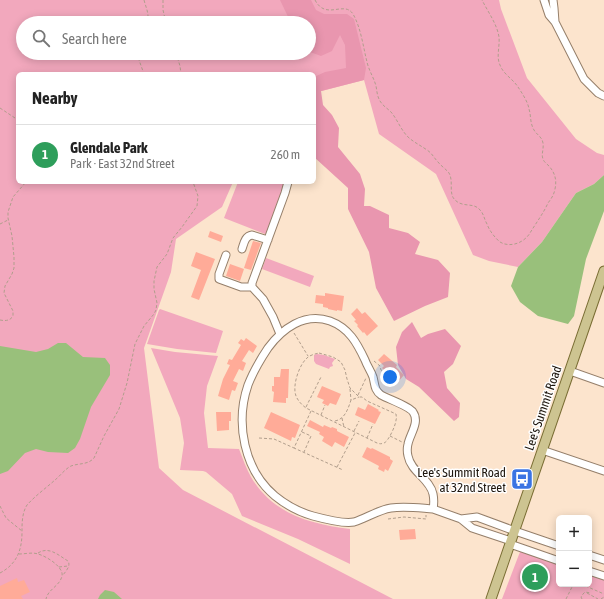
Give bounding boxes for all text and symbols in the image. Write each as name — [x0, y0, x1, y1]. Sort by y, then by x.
search box — [16, 16, 316, 60]
icon: search — [30, 27, 52, 49]
text: Search here — [62, 30, 127, 47]
text: Nearby — [32, 88, 78, 108]
text: Glendale Park — [70, 139, 148, 156]
text: 1 — [42, 147, 48, 162]
text: 260 m — [271, 147, 300, 162]
text: Park · East 32nd Street — [70, 156, 175, 171]
street label: Lee's Summit Road — [521, 364, 565, 452]
your location — [380, 367, 400, 387]
place label: Lee's Summit Road at 32nd Street — [417, 465, 506, 495]
bus stop icon: Lee's Summit Road at 32nd Street — [509, 466, 535, 492]
map controls — [556, 515, 592, 587]
button: + — [556, 515, 592, 551]
button: − — [556, 551, 592, 587]
pin: 1 — [522, 562, 548, 592]

